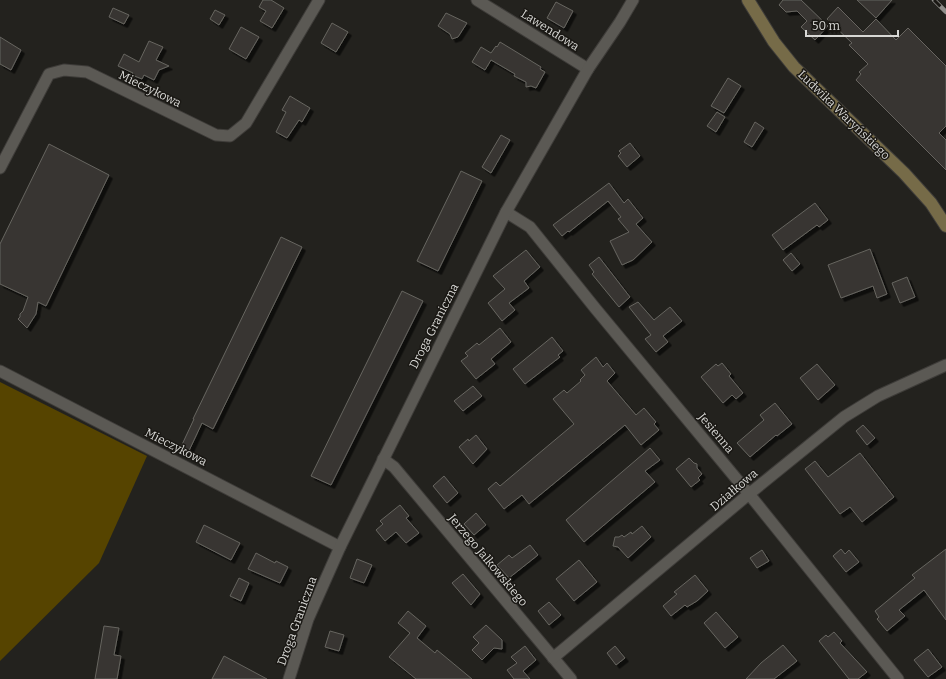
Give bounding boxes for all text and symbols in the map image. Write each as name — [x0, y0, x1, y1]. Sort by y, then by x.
street label: Lawendowa — [518, 7, 582, 54]
scale bar — [806, 12, 898, 38]
text: 50 m — [812, 19, 841, 33]
street label: Ludwika Waryńskiego — [795, 67, 893, 163]
street label: Mieczykowa — [116, 68, 184, 110]
street label: Droga Graniczna — [407, 281, 462, 371]
street label: Jesienna — [695, 409, 737, 456]
street label: Mieczykowa — [143, 425, 210, 469]
street label: Działkowa — [708, 466, 761, 514]
street label: Jerzego Jalkowskiego — [445, 510, 531, 609]
street label: Droga Graniczna — [274, 574, 320, 667]

